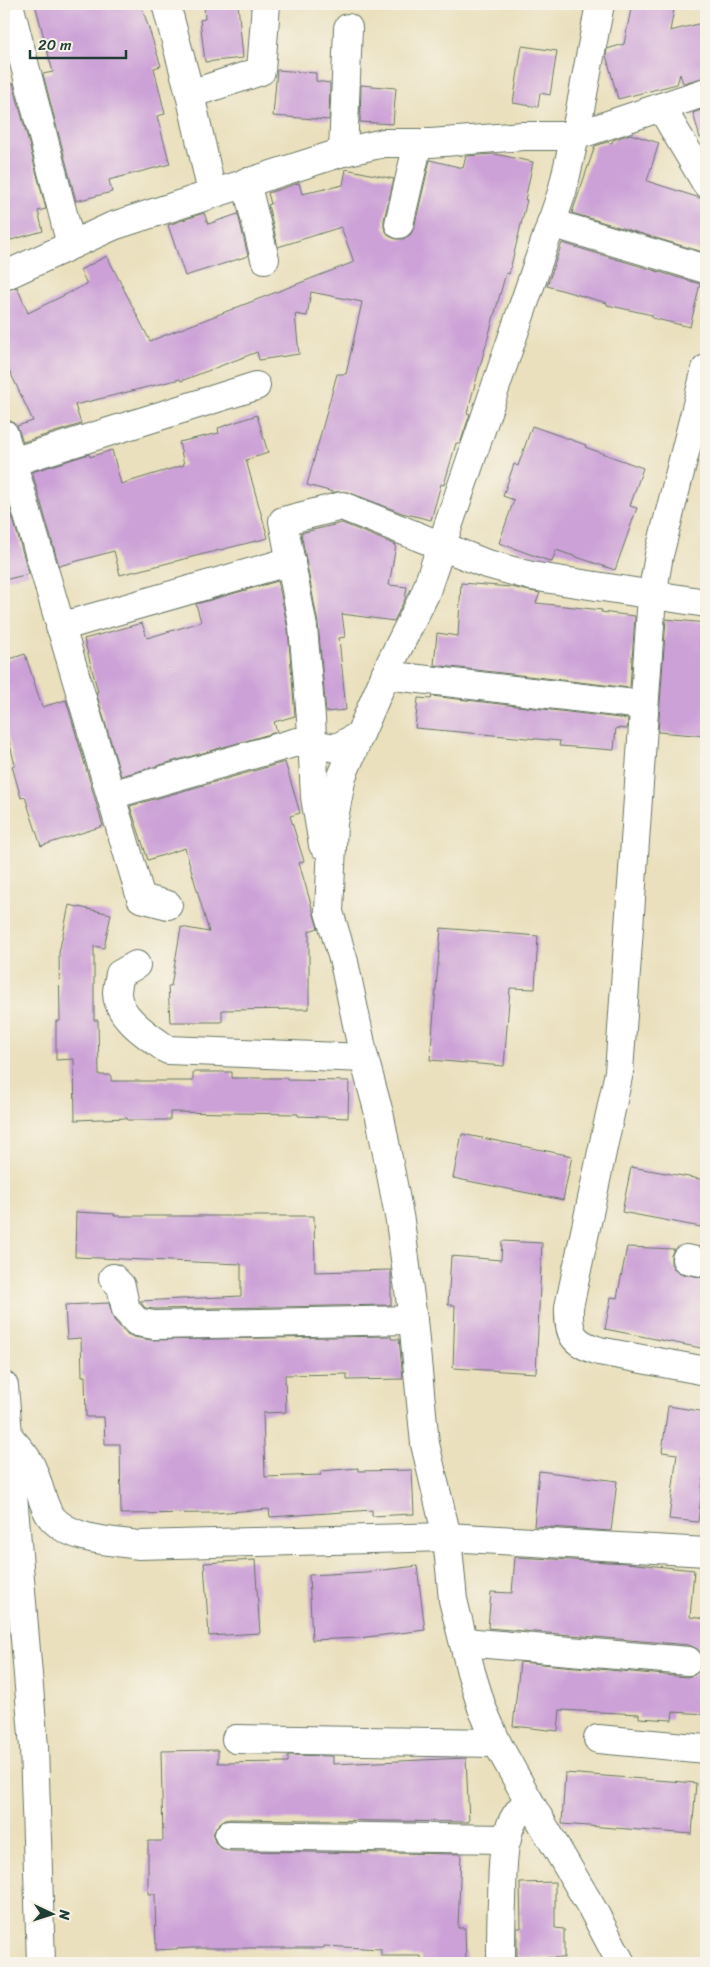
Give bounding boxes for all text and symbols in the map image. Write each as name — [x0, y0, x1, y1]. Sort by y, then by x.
scale bar — [30, 28, 126, 60]
text: 20 m — [38, 32, 72, 58]
north arrow — [28, 1890, 78, 1940]
text: N — [52, 1908, 77, 1921]

